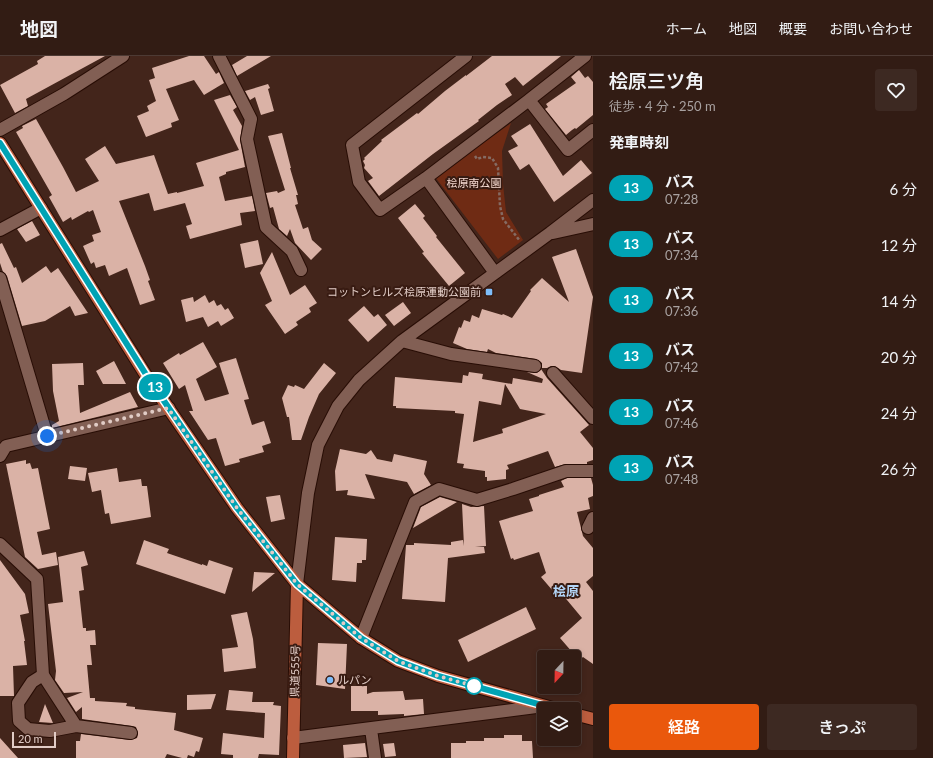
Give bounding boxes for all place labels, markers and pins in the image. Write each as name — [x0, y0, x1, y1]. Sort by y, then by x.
place label: コットンヒルズ桧原運動公園前 — [327, 285, 481, 298]
marker: コットンヒルズ桧原運動公園前 — [484, 287, 494, 297]
place label: ルパン — [338, 673, 372, 686]
marker: ルパン — [325, 675, 335, 685]
unlabelled marker — [465, 677, 483, 695]

